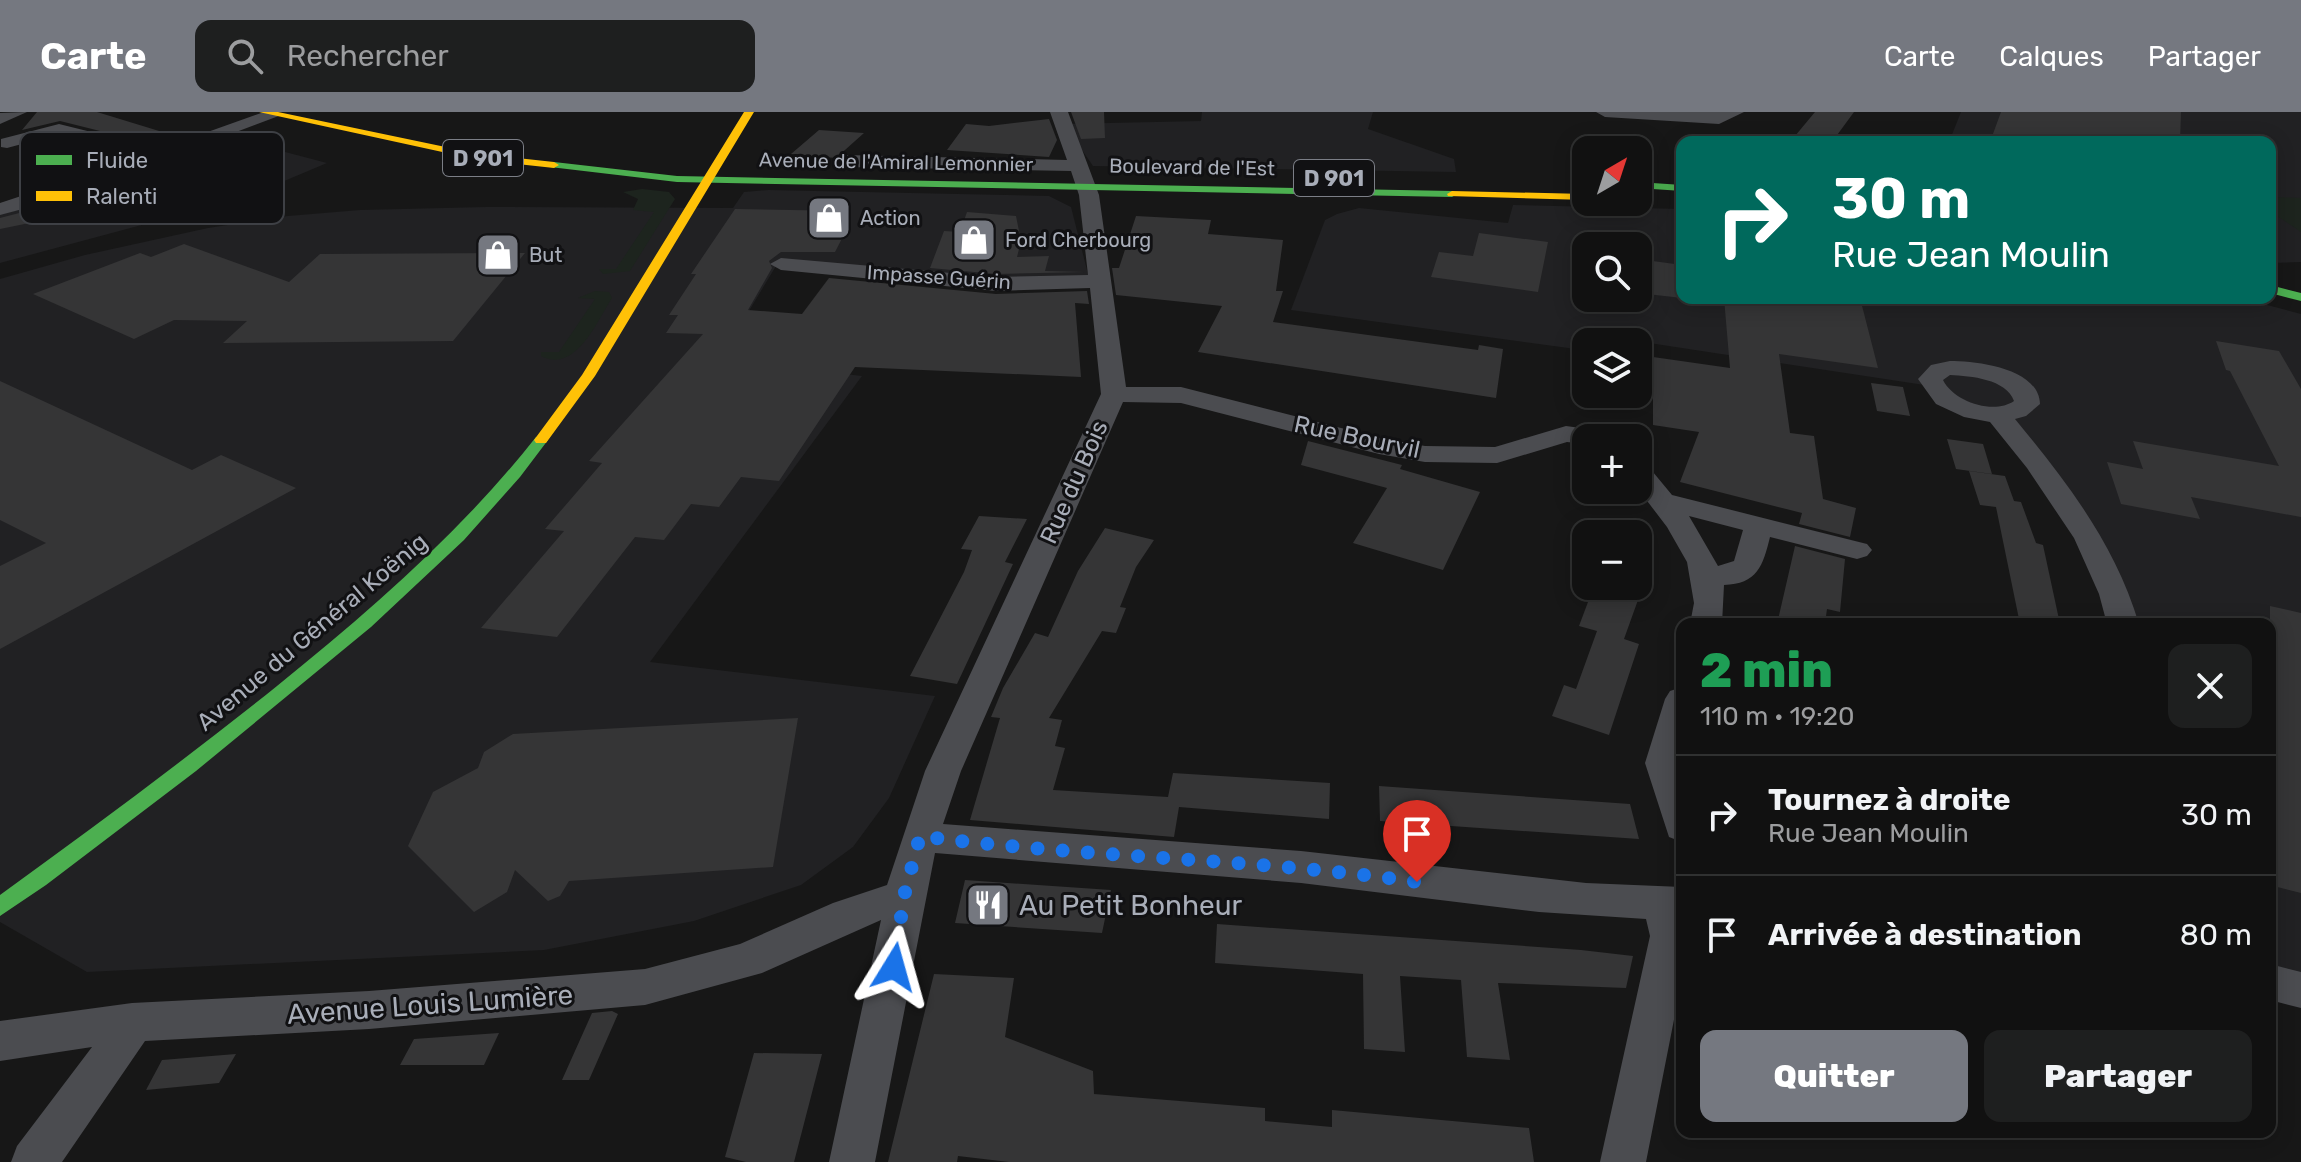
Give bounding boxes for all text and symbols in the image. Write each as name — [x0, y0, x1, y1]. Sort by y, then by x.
search box — [195, 20, 755, 92]
text: Carte — [40, 33, 147, 79]
icon: search — [223, 34, 267, 78]
text: Rechercher — [287, 38, 449, 74]
text: Carte — [1884, 40, 1955, 73]
text: Calques — [1999, 40, 2104, 73]
text: Partager — [2148, 40, 2261, 73]
legend — [20, 132, 284, 224]
north arrow — [1572, 136, 1652, 216]
map controls — [1572, 136, 1652, 600]
road number: D 901 — [443, 140, 523, 176]
text: Fluide — [86, 147, 148, 174]
street label: Avenue de l'Amiral Lemonnier — [759, 148, 1034, 176]
street label: Boulevard de l'Est — [1109, 154, 1275, 180]
road number: D 901 — [1294, 160, 1374, 196]
text: 30 m — [1832, 166, 1970, 232]
icon: right — [1700, 168, 1804, 272]
text: Ralenti — [86, 183, 157, 210]
shop icon: Action — [805, 194, 853, 242]
place label: Action — [860, 206, 921, 230]
shop icon: Ford Cherbourg — [950, 216, 998, 264]
place label: Ford Cherbourg — [1005, 228, 1151, 252]
shop icon: But — [474, 231, 522, 279]
button: search — [1572, 232, 1652, 312]
text: Rue Jean Moulin — [1832, 233, 2110, 276]
place label: But — [529, 243, 562, 267]
street label: Impasse Guérin — [866, 260, 1012, 294]
button: layers — [1572, 328, 1652, 408]
street label: Rue Bourvil — [1292, 410, 1422, 464]
street label: Rue du Bois — [1034, 416, 1114, 548]
button: + — [1572, 424, 1652, 504]
button: − — [1572, 520, 1652, 600]
street label: Avenue du Général Koënig — [191, 527, 433, 737]
text: 2 min — [1700, 642, 1833, 699]
button: close — [2168, 644, 2252, 728]
text: 110 m · 19:20 — [1700, 701, 1855, 732]
text: Tournez à droite — [1768, 782, 2011, 818]
icon: right — [1700, 793, 1744, 837]
text: 30 m — [2181, 797, 2252, 833]
pin — [1383, 800, 1451, 882]
icon: arrive — [1395, 812, 1439, 856]
text: Rue Jean Moulin — [1768, 818, 1969, 849]
restaurant icon: Au Petit Bonheur — [964, 881, 1012, 929]
place label: Au Petit Bonheur — [1019, 889, 1243, 922]
icon: arrive — [1700, 913, 1744, 957]
text: Arrivée à destination — [1768, 917, 2082, 953]
text: 80 m — [2180, 917, 2252, 953]
position arrow — [852, 925, 936, 1009]
street label: Avenue Louis Lumière — [286, 978, 574, 1031]
button: Quitter — [1700, 1030, 1968, 1122]
button: Partager — [1984, 1030, 2252, 1122]

